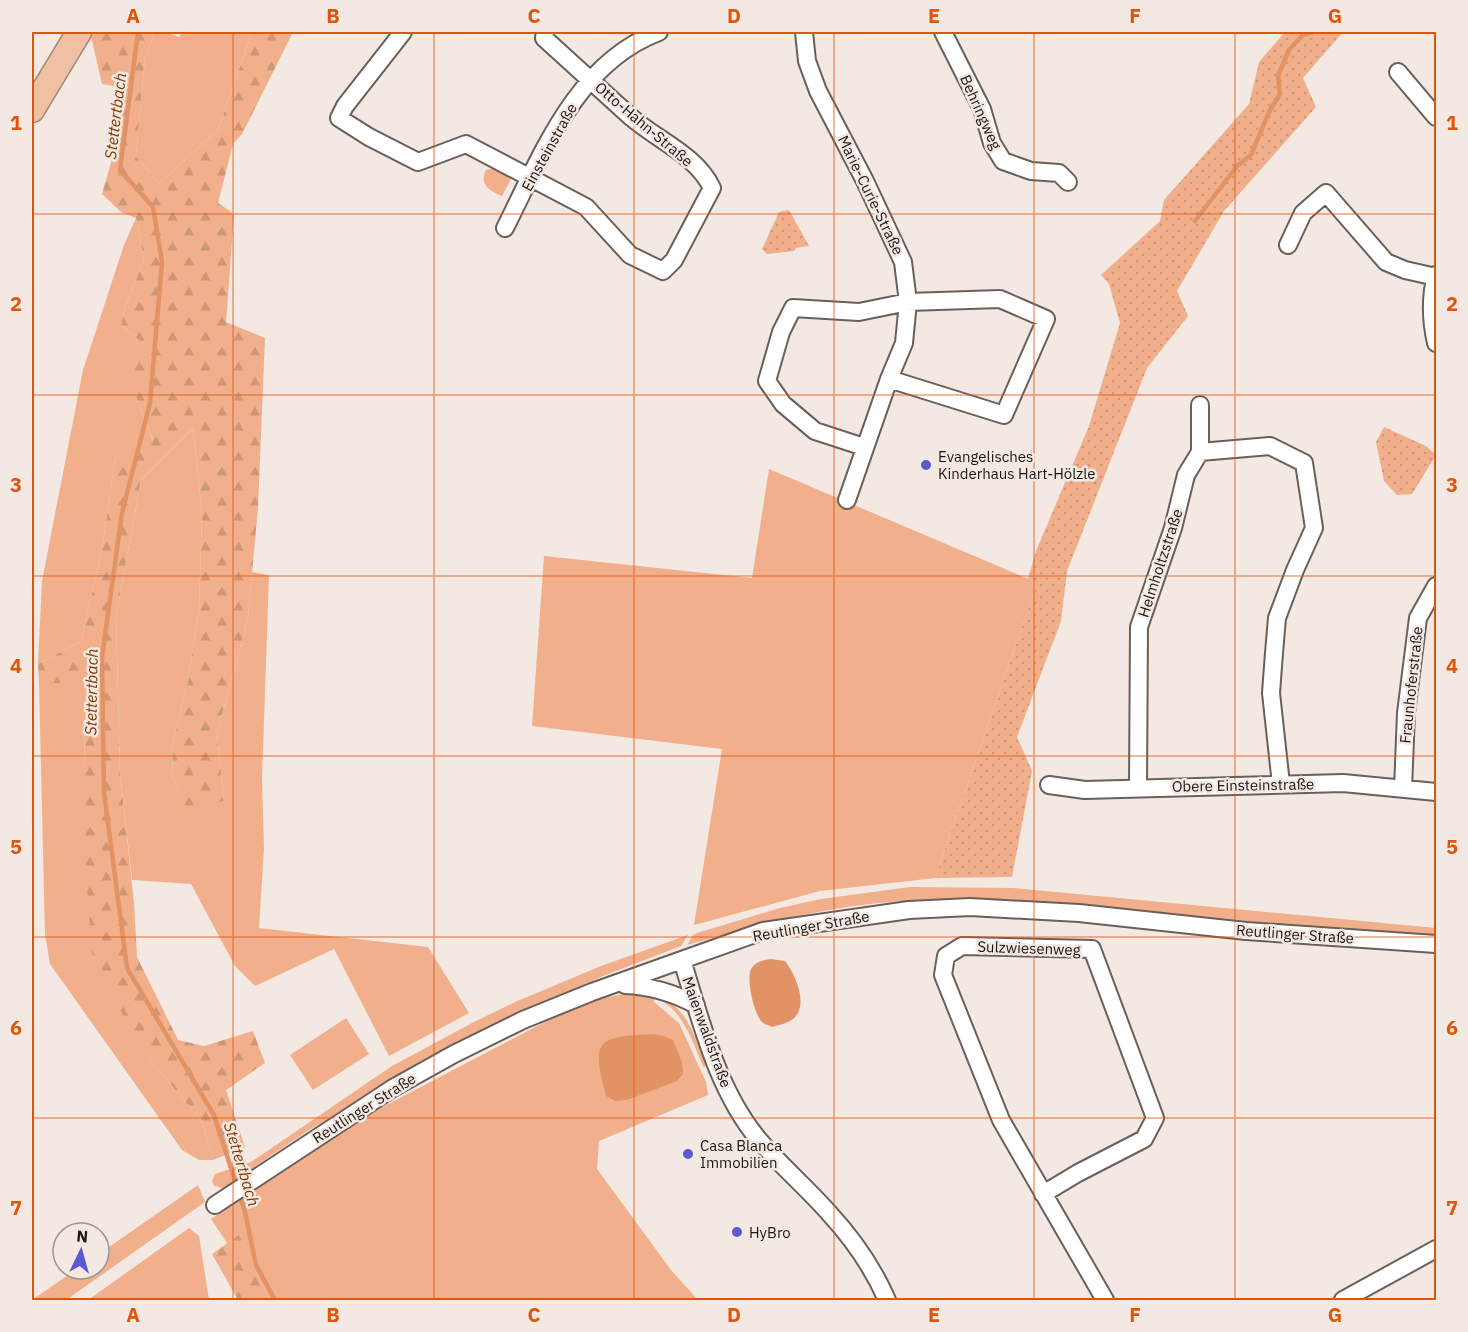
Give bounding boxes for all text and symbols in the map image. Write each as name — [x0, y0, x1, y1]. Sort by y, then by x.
text: A — [126, 2, 140, 29]
text: B — [326, 2, 340, 29]
text: C — [527, 2, 541, 29]
text: D — [727, 2, 741, 29]
text: E — [928, 2, 940, 29]
text: F — [1129, 2, 1141, 29]
text: G — [1328, 2, 1342, 29]
water label: Stettertbach — [100, 72, 130, 160]
street label: Behringweg — [956, 72, 1006, 152]
street label: Otto-Hahn-Straße — [591, 77, 697, 171]
street label: Einsteinstraße — [517, 100, 581, 194]
text: 1 — [10, 109, 22, 136]
text: 1 — [1446, 109, 1458, 136]
street label: Marie-Curie-Straße — [834, 132, 908, 258]
text: 2 — [10, 290, 22, 317]
text: 2 — [1446, 290, 1458, 317]
place label: Evangelisches Kinderhaus Hart-Hölzle — [938, 447, 1096, 483]
marker: Evangelisches Kinderhaus Hart-Hölzle — [919, 458, 933, 472]
text: 3 — [10, 471, 22, 498]
text: 3 — [1446, 471, 1458, 498]
street label: Helmholtzstraße — [1134, 506, 1186, 620]
street label: Fraunhoferstraße — [1395, 625, 1427, 745]
water label: Stettertbach — [80, 648, 102, 736]
text: 4 — [10, 652, 22, 679]
text: 4 — [1446, 652, 1458, 679]
street label: Obere Einsteinstraße — [1172, 774, 1314, 796]
text: 5 — [10, 833, 22, 860]
text: 5 — [1446, 833, 1458, 860]
street label: Reutlinger Straße — [751, 906, 871, 946]
street label: Reutlinger Straße — [1235, 920, 1355, 948]
street label: Sulzwiesenweg — [977, 937, 1081, 959]
street label: Maienwaldstraße — [678, 974, 736, 1090]
text: 6 — [10, 1014, 22, 1041]
text: 6 — [1446, 1014, 1458, 1041]
street label: Reutlinger Straße — [309, 1069, 419, 1147]
water label: Stettertbach — [220, 1119, 264, 1209]
place label: Casa Blanca Immobilien — [700, 1136, 782, 1172]
marker: Casa Blanca Immobilien — [681, 1147, 695, 1161]
text: 7 — [10, 1194, 22, 1221]
text: 7 — [1446, 1194, 1458, 1221]
north arrow — [51, 1221, 111, 1281]
place label: HyBro — [749, 1223, 791, 1242]
marker: HyBro — [730, 1225, 744, 1239]
text: N — [76, 1226, 89, 1247]
text: A — [126, 1301, 140, 1328]
text: B — [326, 1301, 340, 1328]
text: C — [527, 1301, 541, 1328]
text: D — [727, 1301, 741, 1328]
text: E — [928, 1301, 940, 1328]
text: F — [1129, 1301, 1141, 1328]
text: G — [1328, 1301, 1342, 1328]

